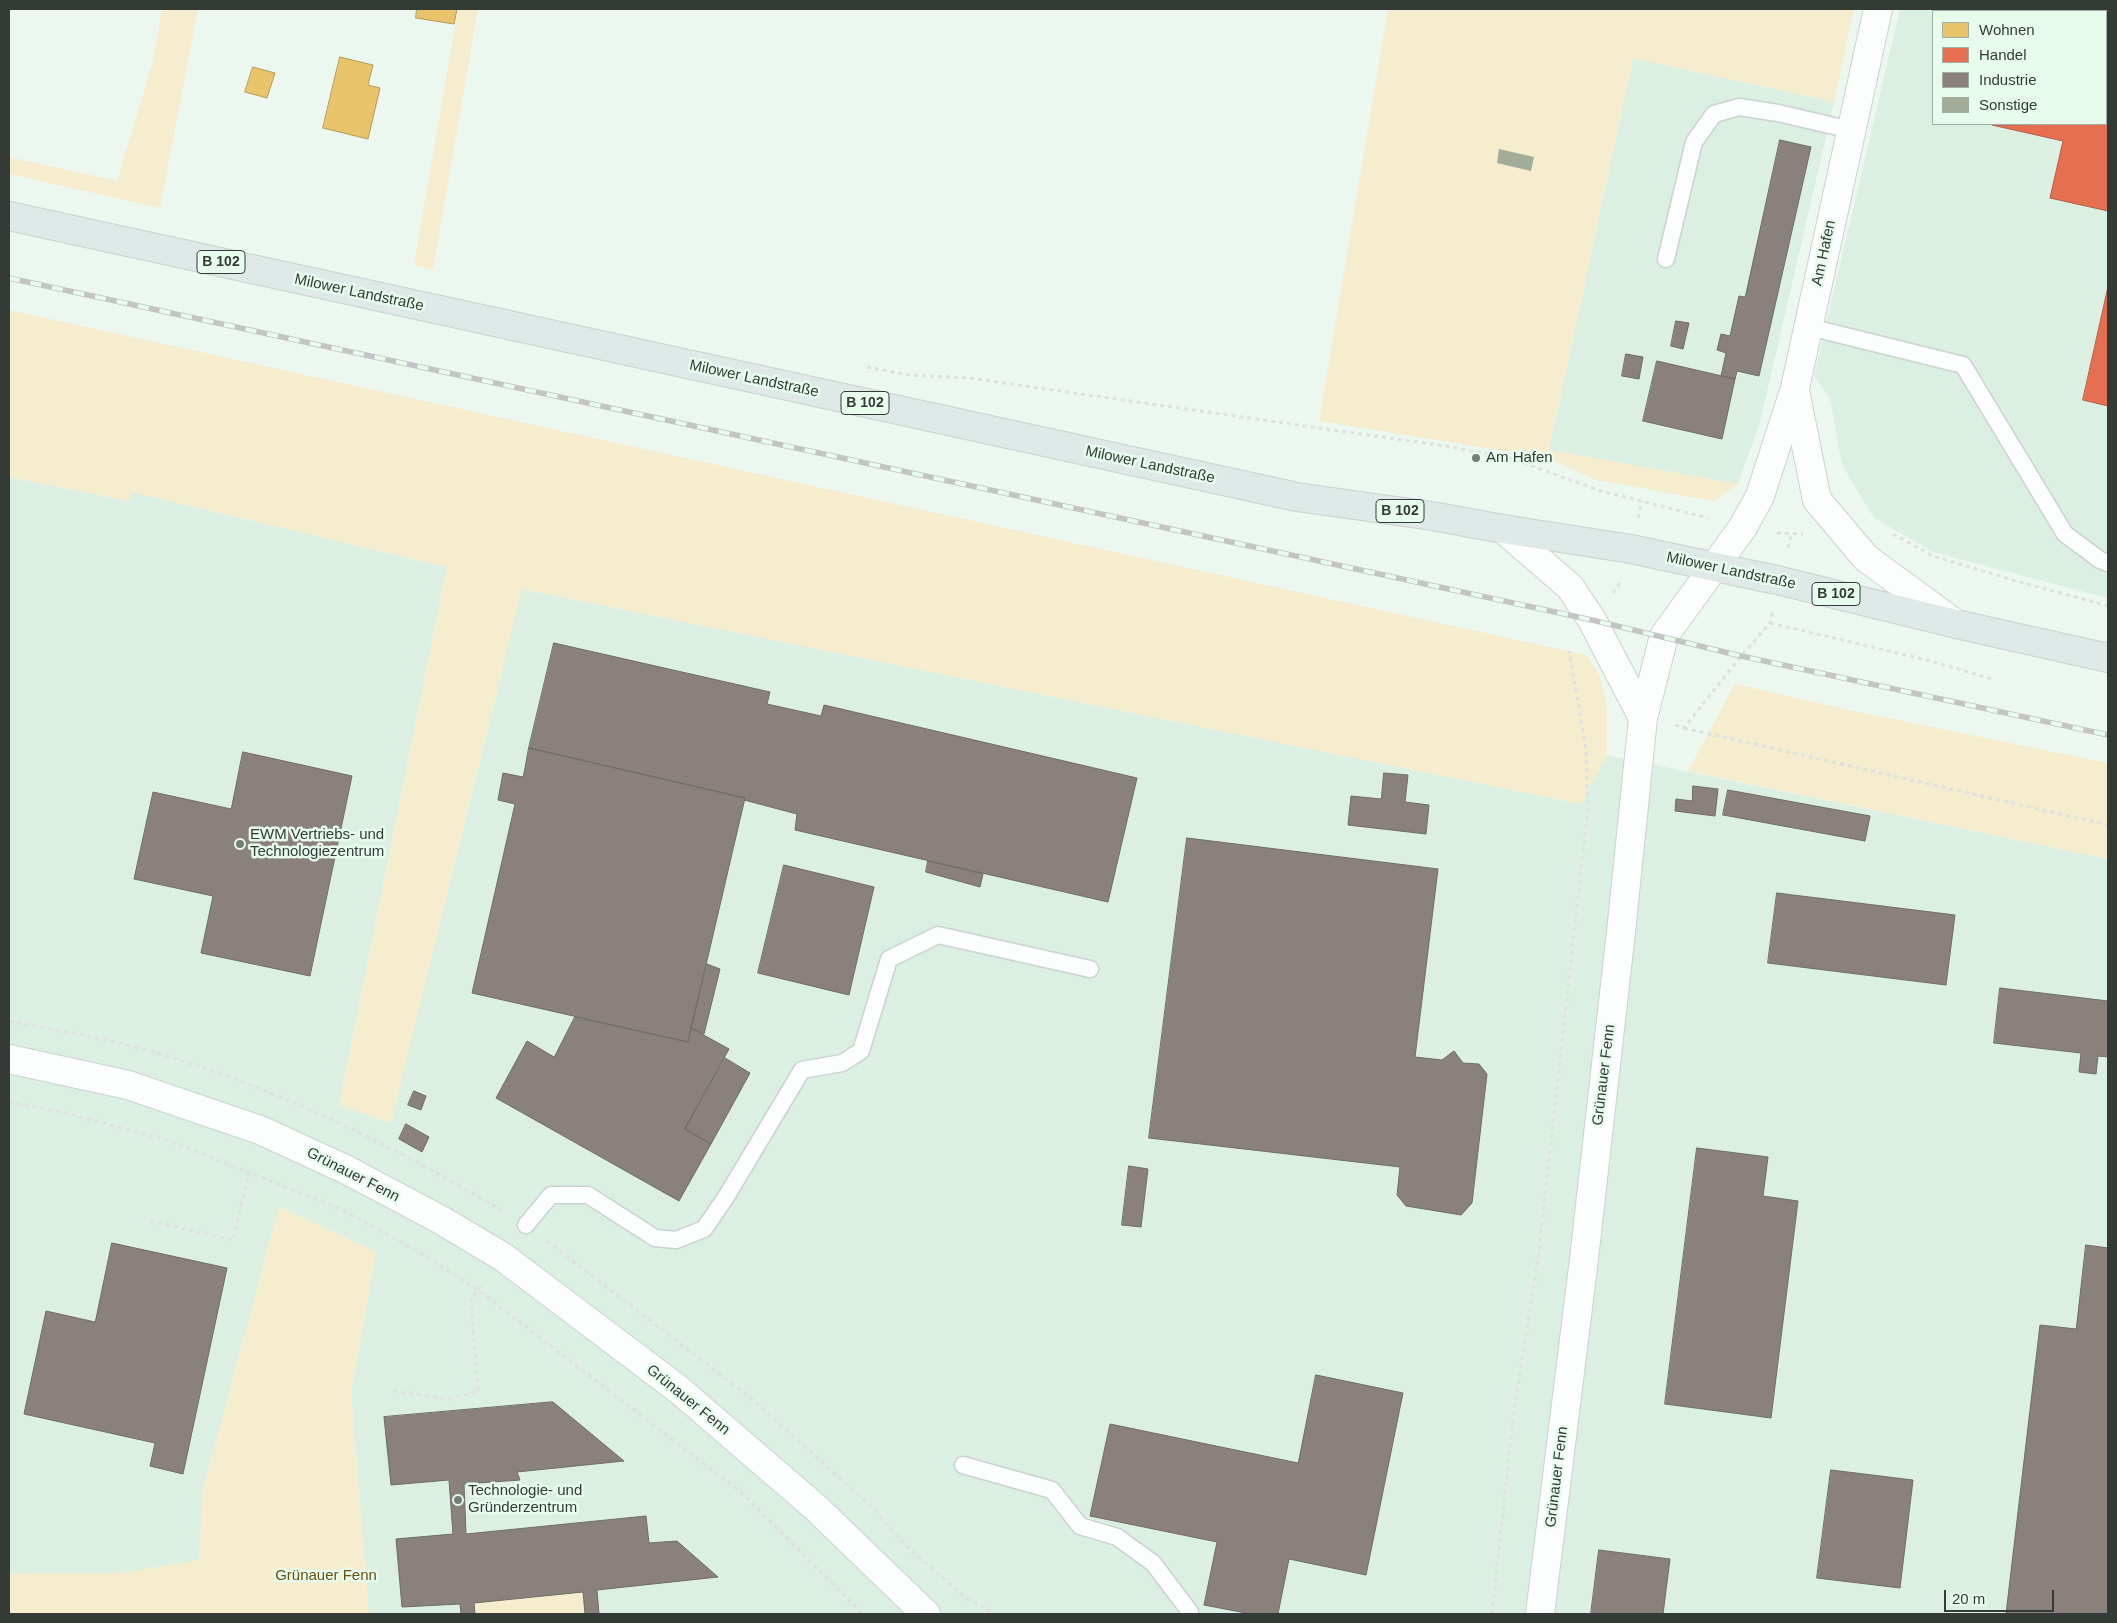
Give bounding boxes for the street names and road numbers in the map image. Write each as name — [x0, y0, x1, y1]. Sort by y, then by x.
street label: Am Hafen — [1808, 219, 1840, 287]
road number: B 102 — [197, 250, 245, 274]
street label: Milower Landstraße — [293, 271, 425, 315]
street label: Milower Landstraße — [688, 357, 820, 401]
road number: B 102 — [841, 392, 889, 414]
street label: Milower Landstraße — [1084, 443, 1216, 487]
road number: B 102 — [1376, 500, 1424, 522]
street label: Milower Landstraße — [1665, 549, 1797, 593]
road number: B 102 — [1812, 582, 1860, 606]
street label: Grünauer Fenn — [1589, 1023, 1619, 1127]
street label: Grünauer Fenn — [304, 1144, 402, 1206]
street label: Grünauer Fenn — [643, 1361, 733, 1439]
street label: Grünauer Fenn — [1542, 1425, 1572, 1529]

